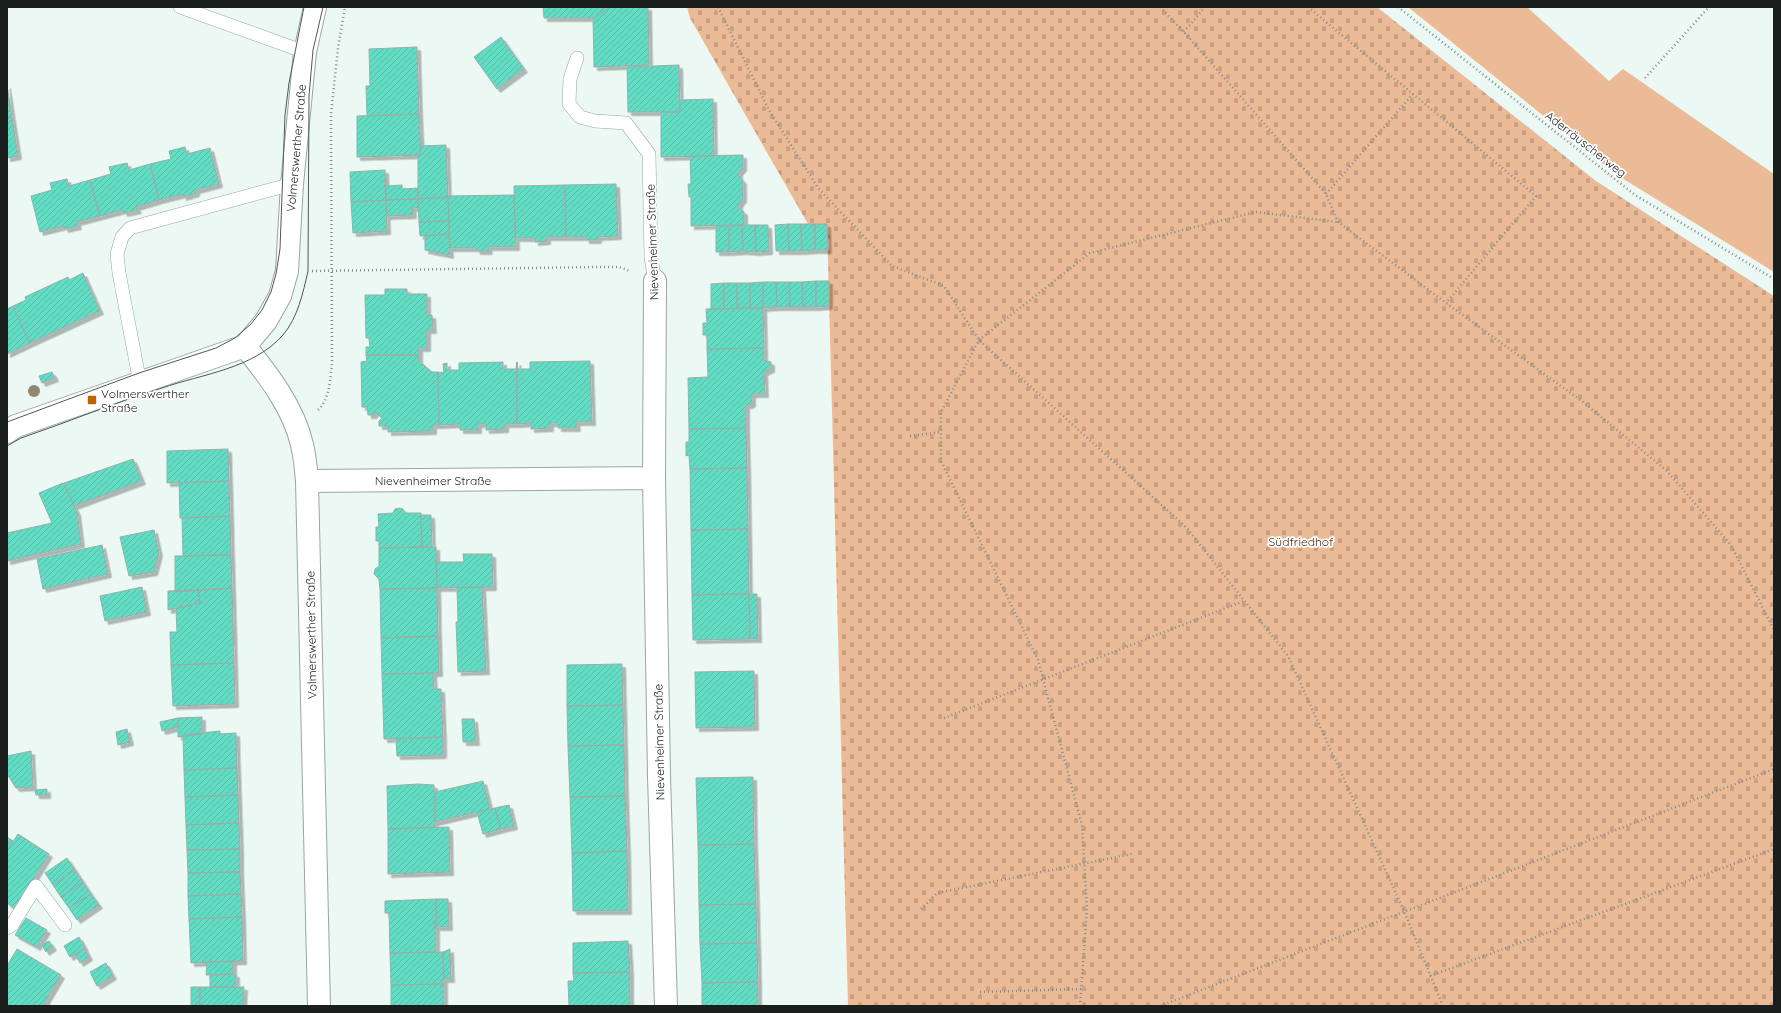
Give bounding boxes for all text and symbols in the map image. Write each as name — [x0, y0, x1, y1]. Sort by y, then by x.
street label: Volmerswerther Straße — [283, 83, 309, 213]
street label: Aderräuscherweg — [1542, 108, 1630, 180]
street label: Nievenheimer Straße — [642, 183, 662, 300]
place label: Volmerswerther Straße — [101, 386, 190, 415]
marker: Volmerswerther Straße — [86, 394, 98, 406]
street label: Nievenheimer Straße — [375, 473, 491, 488]
park label: Südfriedhof — [1269, 534, 1334, 549]
street label: Volmerswerther Straße — [302, 571, 320, 699]
street label: Nievenheimer Straße — [650, 683, 668, 800]

